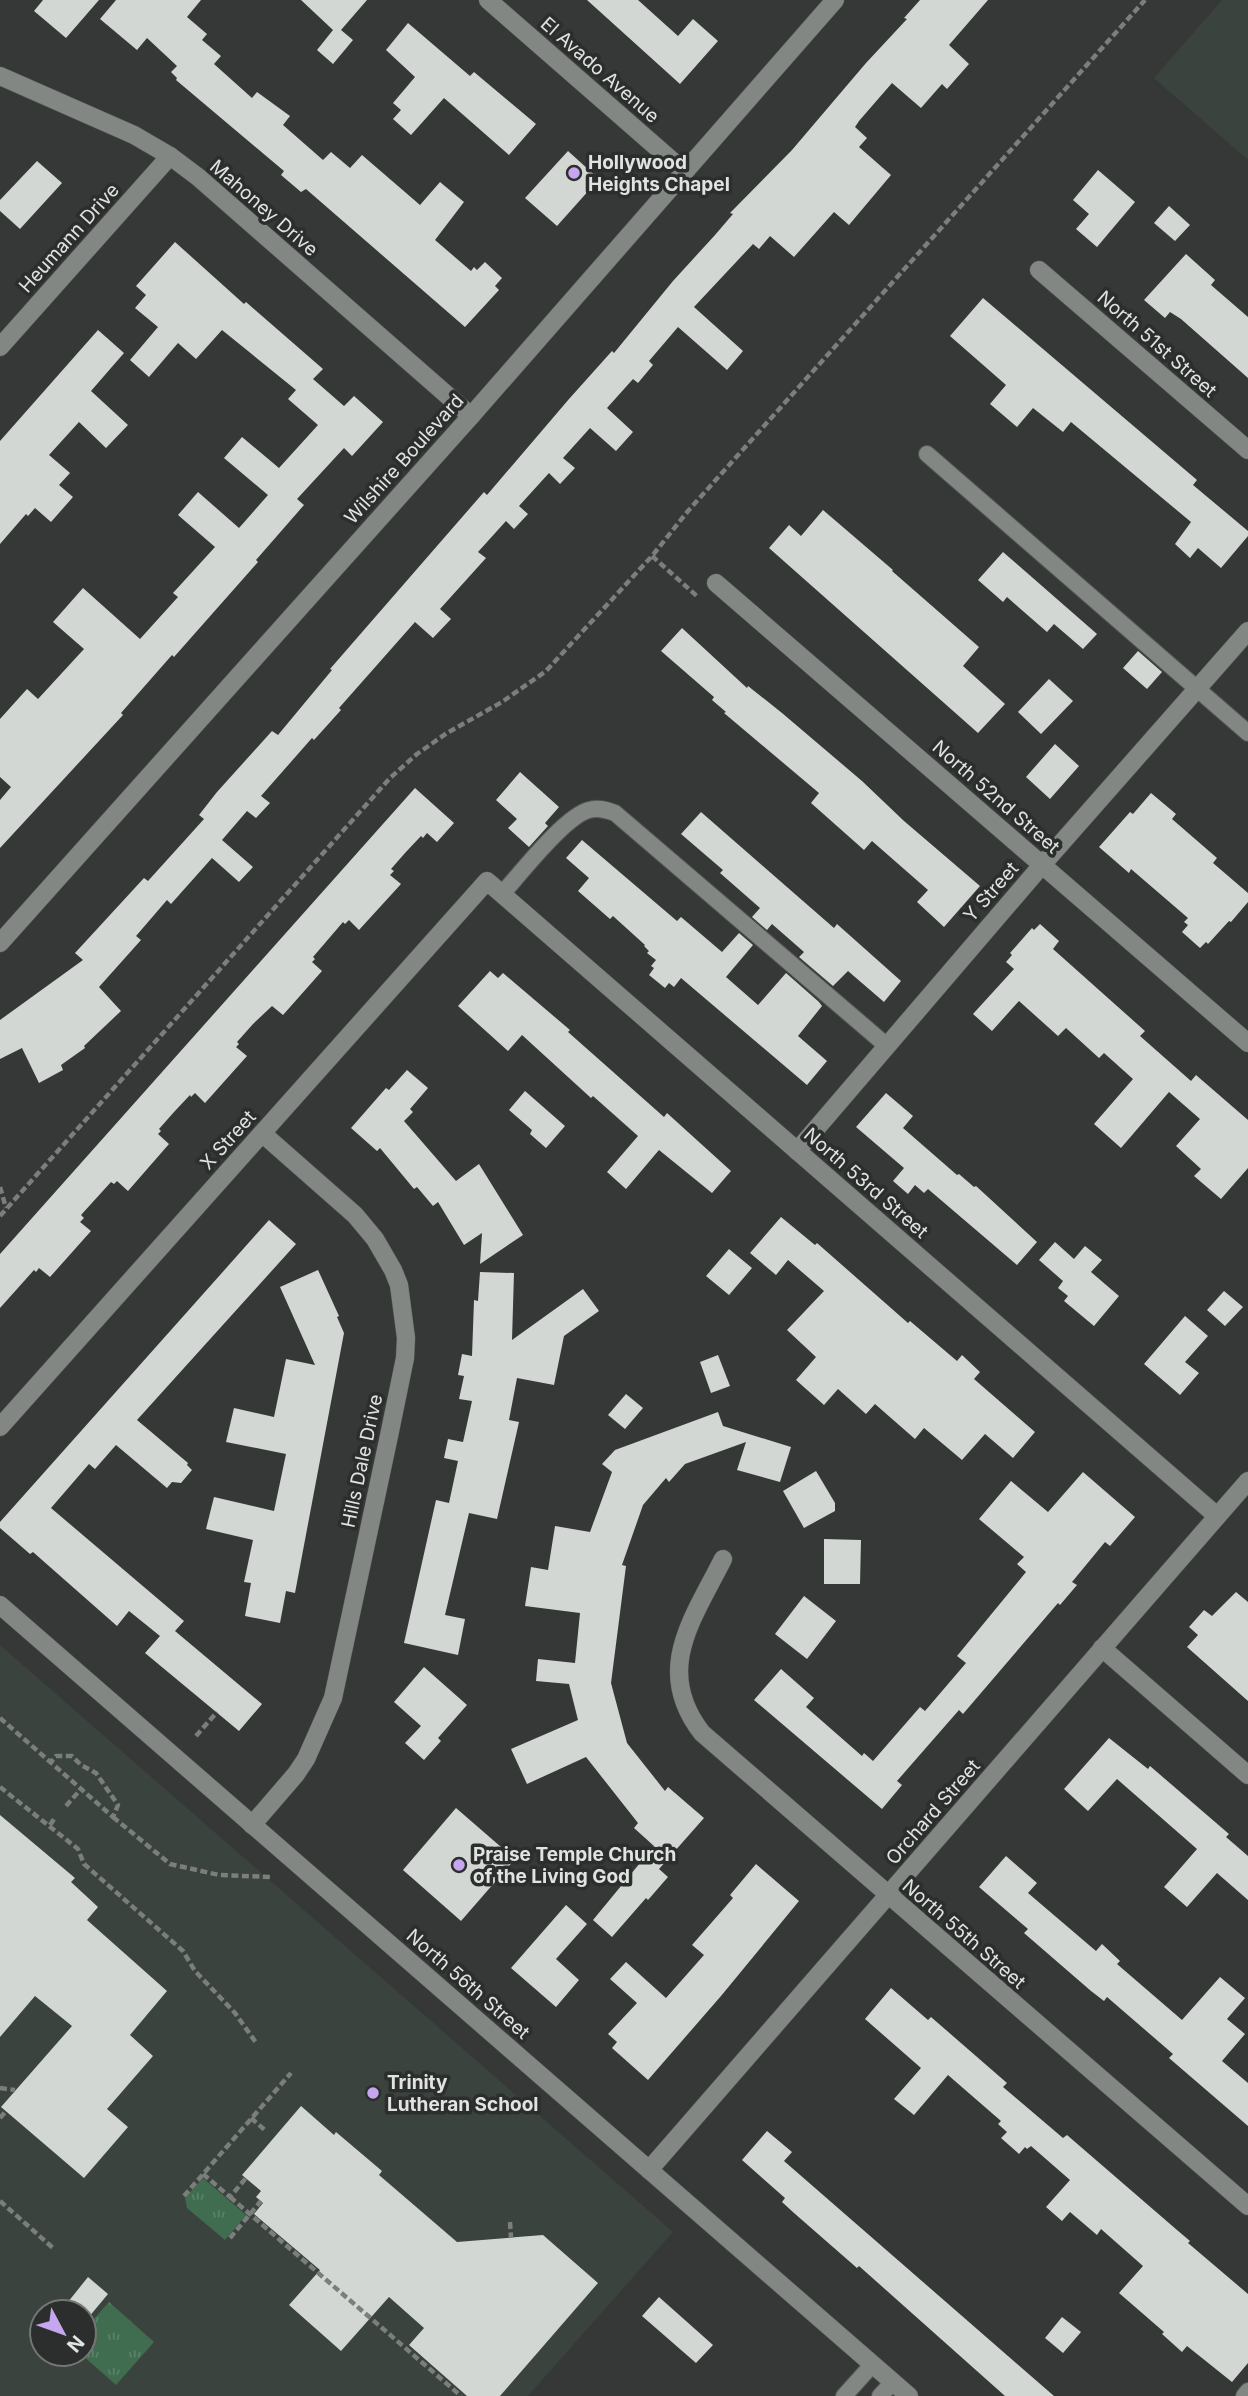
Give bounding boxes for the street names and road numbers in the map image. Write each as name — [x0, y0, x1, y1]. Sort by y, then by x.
street label: El Avado Avenue — [536, 12, 664, 128]
street label: Mahoney Drive — [205, 155, 323, 261]
street label: Heumann Drive — [14, 179, 124, 297]
street label: North 51st Street — [1093, 286, 1221, 402]
street label: Wilshire Boulevard — [340, 389, 468, 529]
street label: North 52nd Street — [928, 736, 1064, 858]
street label: Y Street — [959, 857, 1023, 927]
street label: X Street — [195, 1106, 261, 1174]
street label: North 53rd Street — [799, 1123, 933, 1243]
street label: Hills Dale Drive — [337, 1392, 387, 1530]
street label: Orchard Street — [881, 1755, 985, 1869]
street label: North 55th Street — [898, 1874, 1030, 1994]
street label: North 56th Street — [402, 1924, 534, 2044]

